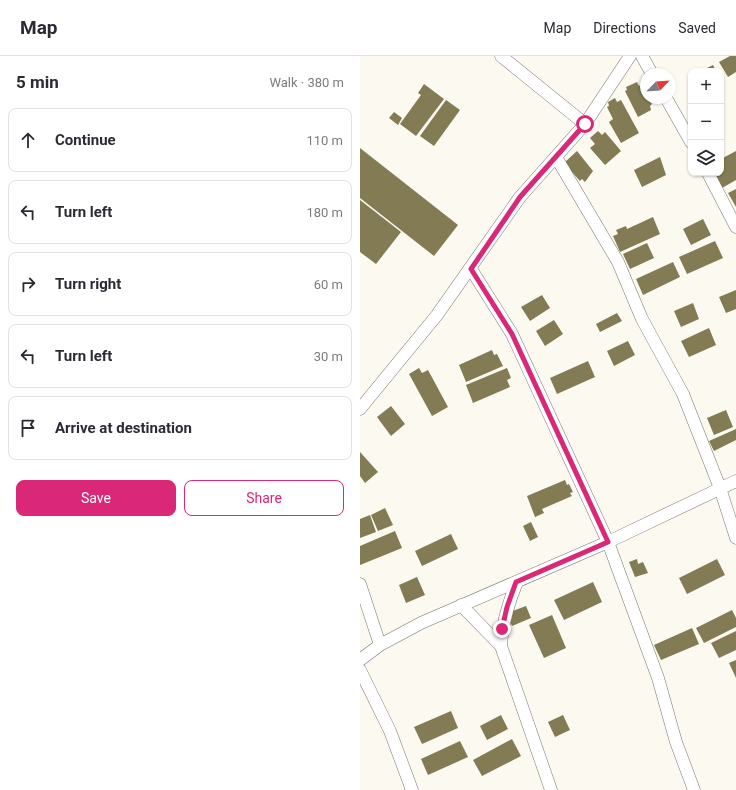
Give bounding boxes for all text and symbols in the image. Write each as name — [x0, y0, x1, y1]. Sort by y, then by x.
text: Map — [20, 16, 58, 39]
text: Map — [544, 20, 571, 36]
text: Directions — [593, 20, 656, 36]
text: Saved — [678, 20, 716, 36]
north arrow — [640, 68, 676, 104]
map controls — [688, 68, 724, 176]
button: + — [688, 68, 724, 104]
text: 5 min — [16, 72, 59, 92]
text: Walk · 380 m — [269, 75, 344, 90]
button: − — [688, 104, 724, 140]
route start — [576, 115, 594, 133]
icon: ahead — [17, 129, 39, 151]
text: Continue — [55, 131, 116, 149]
text: 110 m — [306, 133, 343, 148]
button: layers — [688, 140, 724, 176]
icon: left — [17, 201, 39, 223]
text: Turn left — [55, 203, 112, 221]
text: 180 m — [306, 205, 343, 220]
icon: right — [17, 273, 39, 295]
text: Turn right — [55, 275, 121, 293]
text: 60 m — [314, 277, 343, 292]
icon: left — [17, 345, 39, 367]
text: Turn left — [55, 347, 112, 365]
text: 30 m — [314, 349, 343, 364]
icon: arrive — [17, 417, 39, 439]
text: Arrive at destination — [55, 419, 192, 437]
button: Save — [16, 480, 176, 516]
button: Share — [184, 480, 344, 516]
route end — [493, 620, 511, 638]

